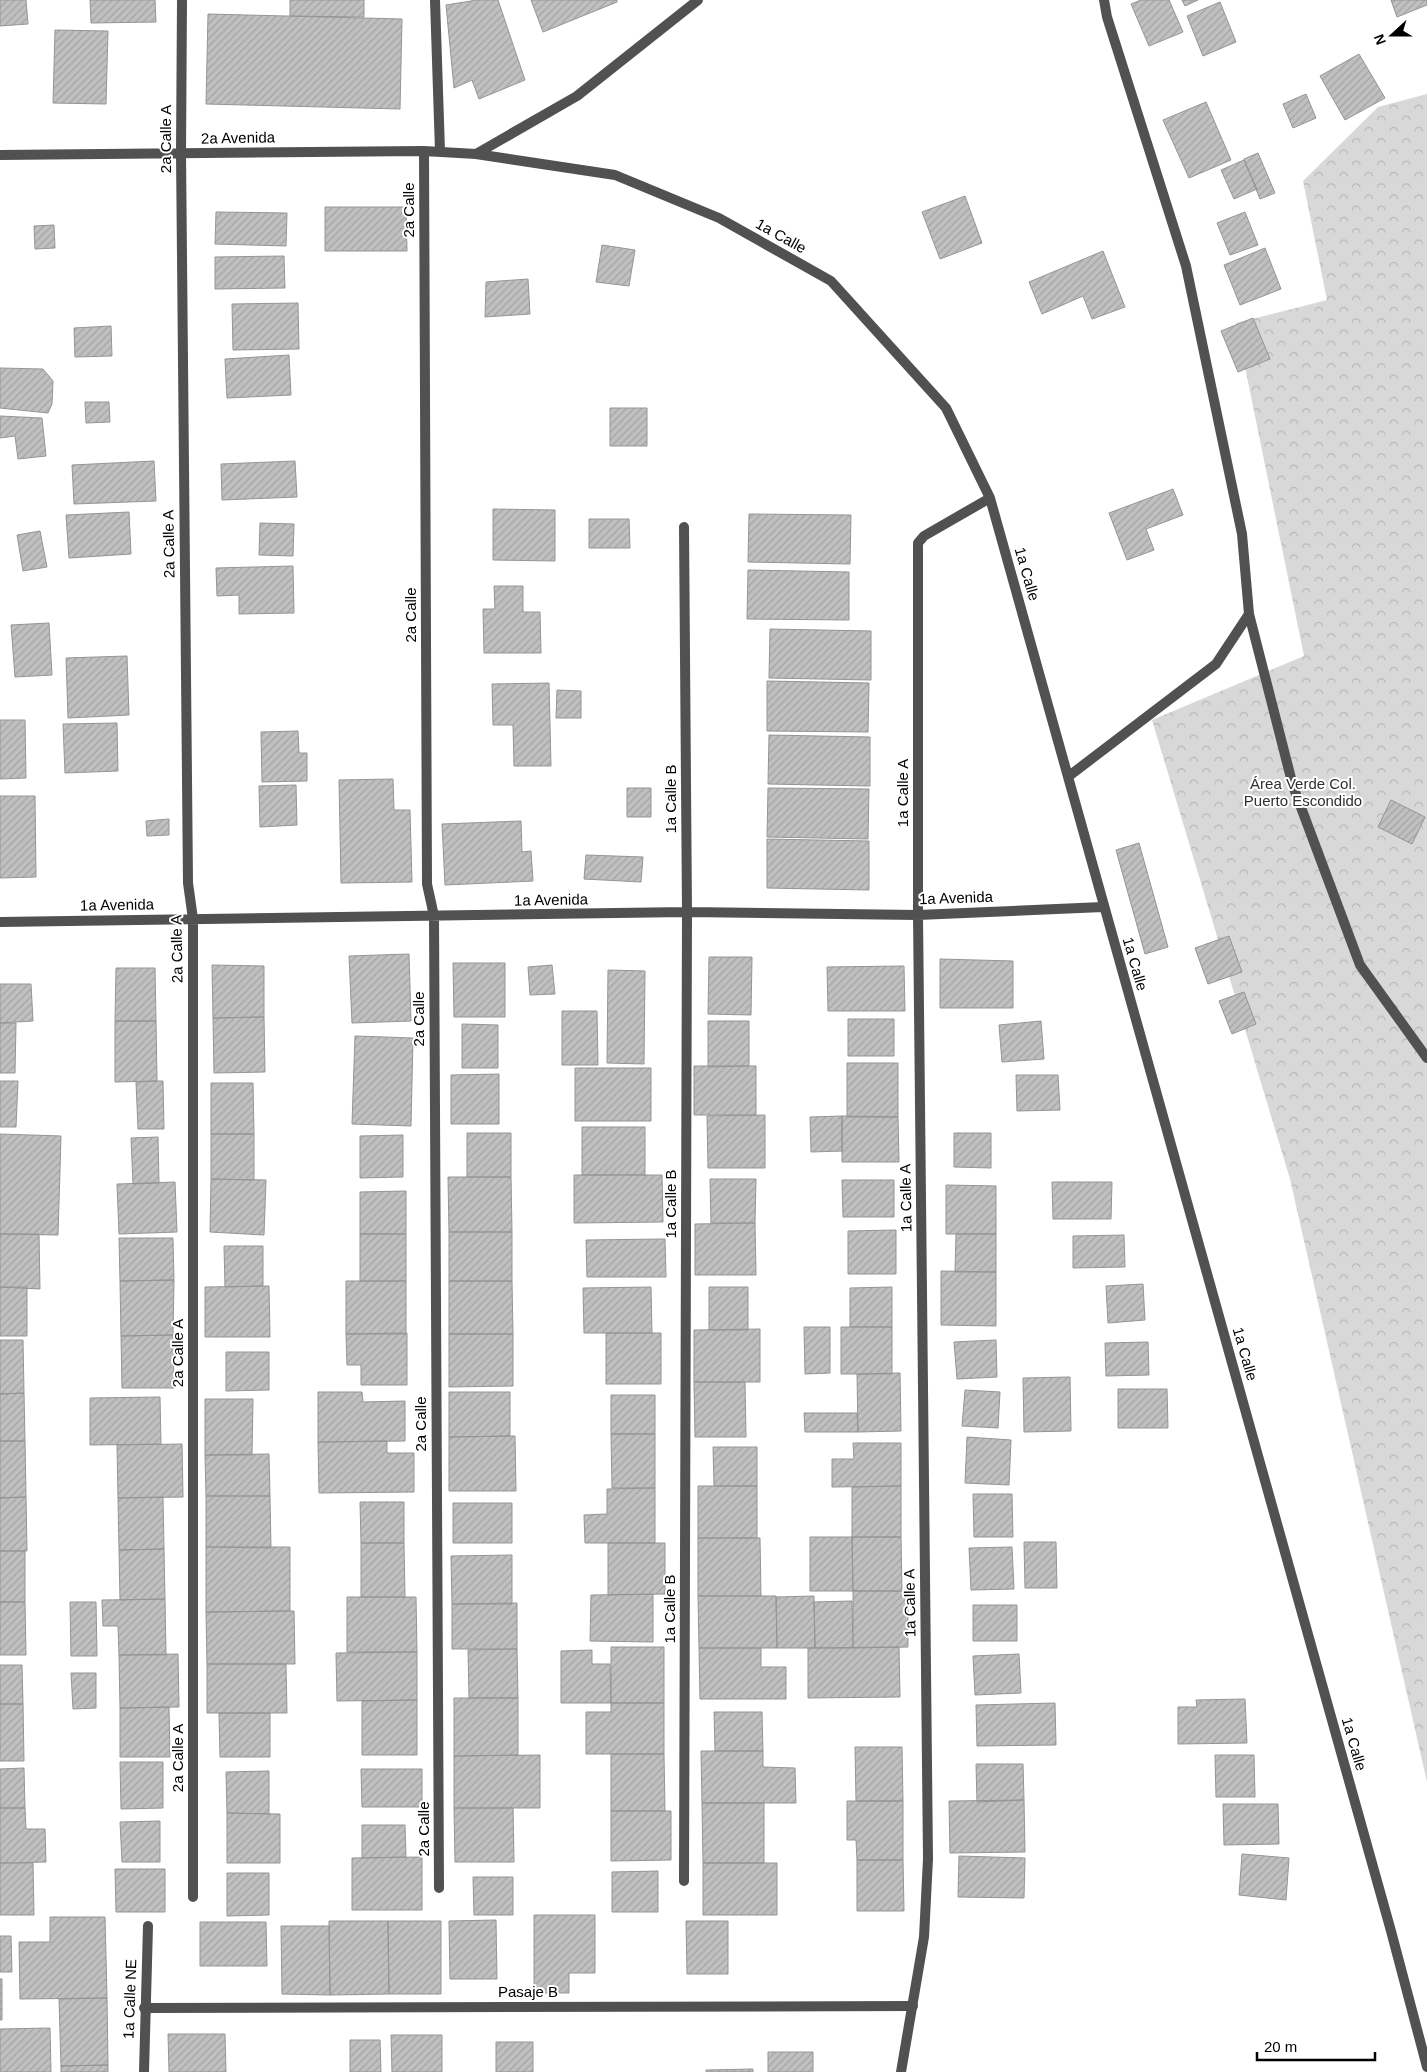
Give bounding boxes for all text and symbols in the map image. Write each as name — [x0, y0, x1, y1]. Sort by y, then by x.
north arrow — [1367, 10, 1417, 60]
text: N — [1371, 32, 1389, 47]
street label: 2a Calle A — [157, 105, 174, 173]
street label: 2a Avenida — [201, 128, 276, 147]
street label: 2a Calle — [400, 182, 417, 238]
street label: 1a Calle — [753, 215, 809, 256]
street label: 2a Calle A — [159, 510, 178, 578]
street label: 1a Calle — [1012, 545, 1043, 603]
street label: 2a Calle — [402, 587, 419, 643]
street label: 1a Calle A — [894, 759, 911, 827]
street label: 1a Calle B — [662, 764, 679, 834]
park label: Área Verde Col. Puerto Escondido — [1244, 775, 1362, 809]
street label: 1a Avenida — [919, 888, 994, 907]
street label: 1a Avenida — [514, 890, 589, 909]
street label: 1a Avenida — [80, 895, 155, 914]
street label: 2a Calle A — [167, 915, 186, 983]
street label: 1a Calle — [1120, 935, 1151, 993]
street label: 2a Calle — [410, 991, 427, 1047]
street label: 1a Calle A — [896, 1164, 915, 1232]
street label: 1a Calle B — [662, 1169, 679, 1239]
street label: 2a Calle A — [169, 1319, 186, 1387]
street label: 1a Calle — [1230, 1325, 1261, 1383]
street label: 2a Calle — [412, 1396, 429, 1452]
street label: 1a Calle A — [900, 1569, 919, 1637]
street label: 1a Calle B — [661, 1574, 678, 1644]
street label: 1a Calle — [1339, 1715, 1370, 1773]
street label: 2a Calle A — [169, 1724, 186, 1792]
street label: 2a Calle — [415, 1801, 432, 1857]
street label: 1a Calle NE — [120, 1959, 139, 2039]
street label: Pasaje B — [498, 1983, 558, 2000]
scale bar — [1257, 2030, 1374, 2062]
text: 20 m — [1264, 2038, 1297, 2055]

